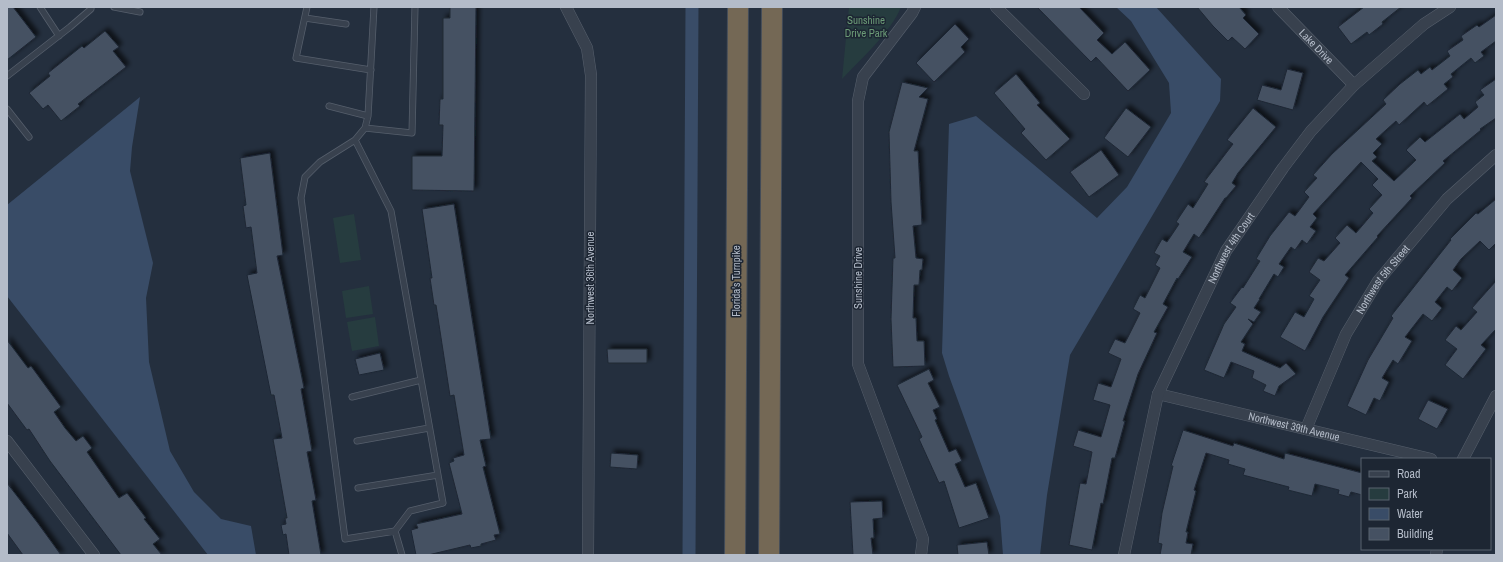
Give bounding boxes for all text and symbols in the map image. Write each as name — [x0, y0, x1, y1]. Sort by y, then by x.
park label: Sunshine Drive Park — [845, 13, 888, 40]
street label: Lake Drive — [1296, 26, 1337, 67]
street label: Northwest 4th Court — [1205, 209, 1258, 286]
street label: Northwest 36th Avenue — [583, 231, 597, 325]
street label: Northwest 5th Street — [1353, 242, 1413, 316]
street label: Florida's Turnpike — [729, 245, 743, 317]
street label: Sunshine Drive — [851, 247, 865, 309]
street label: Northwest 39th Avenue — [1247, 409, 1341, 444]
legend — [1361, 458, 1491, 550]
text: Road — [1397, 466, 1421, 482]
text: Park — [1397, 486, 1417, 502]
text: Water — [1397, 506, 1424, 522]
text: Building — [1397, 526, 1434, 542]

